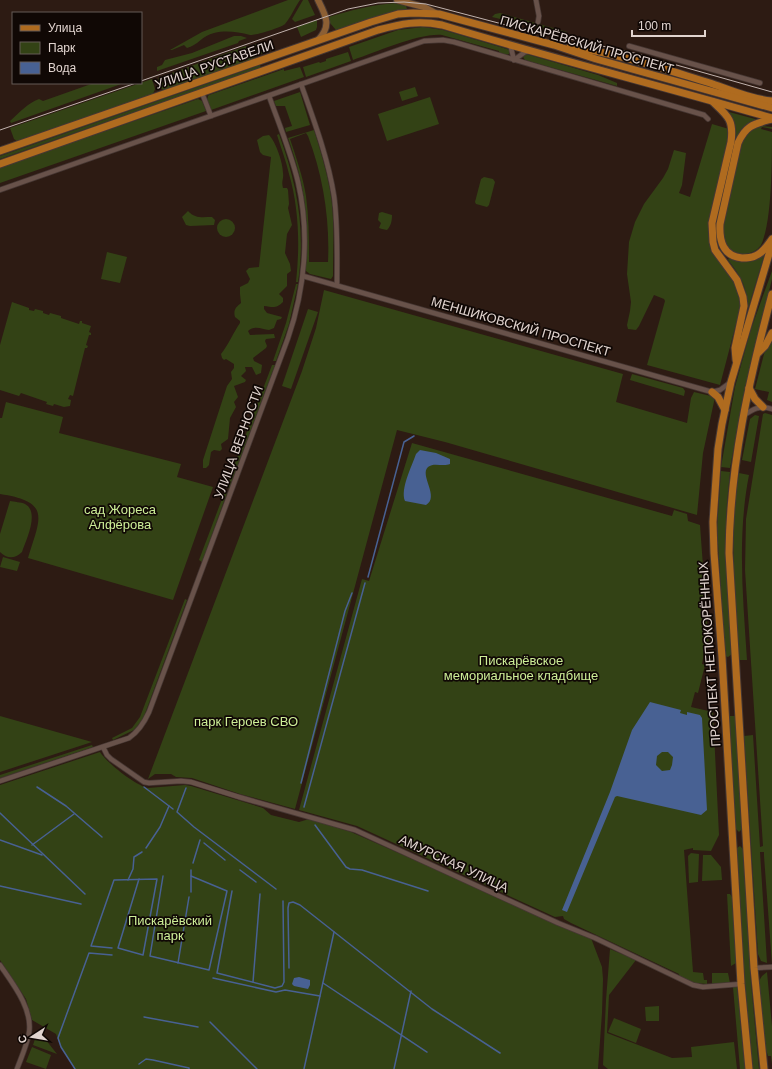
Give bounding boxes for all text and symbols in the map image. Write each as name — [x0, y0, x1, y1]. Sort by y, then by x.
legend — [12, 12, 142, 84]
street label: ПИСКАРЁВСКИЙ ПРОСПЕКТ — [498, 12, 675, 77]
scale bar — [632, 12, 705, 38]
text: 100 m — [638, 19, 671, 33]
text: Улица — [48, 21, 82, 35]
street label: УЛИЦА РУСТАВЕЛИ — [153, 37, 276, 92]
text: Парк — [48, 41, 76, 55]
text: Вода — [48, 61, 76, 75]
street label: МЕНШИКОВСКИЙ ПРОСПЕКТ — [429, 294, 612, 359]
street label: УЛИЦА ВЕРНОСТИ — [211, 384, 266, 501]
park label: сад Жореса Алфёрова — [84, 502, 157, 532]
street label: ПРОСПЕКТ НЕПОКОРЁННЫХ — [696, 560, 723, 747]
park label: Пискарёвское мемориальное кладбище — [444, 653, 598, 683]
park label: парк Героев СВО — [194, 714, 298, 729]
street label: АМУРСКАЯ УЛИЦА — [397, 832, 511, 896]
park label: Пискарёвский парк — [128, 913, 212, 943]
north arrow — [12, 1017, 52, 1057]
text: С — [16, 1034, 29, 1044]

